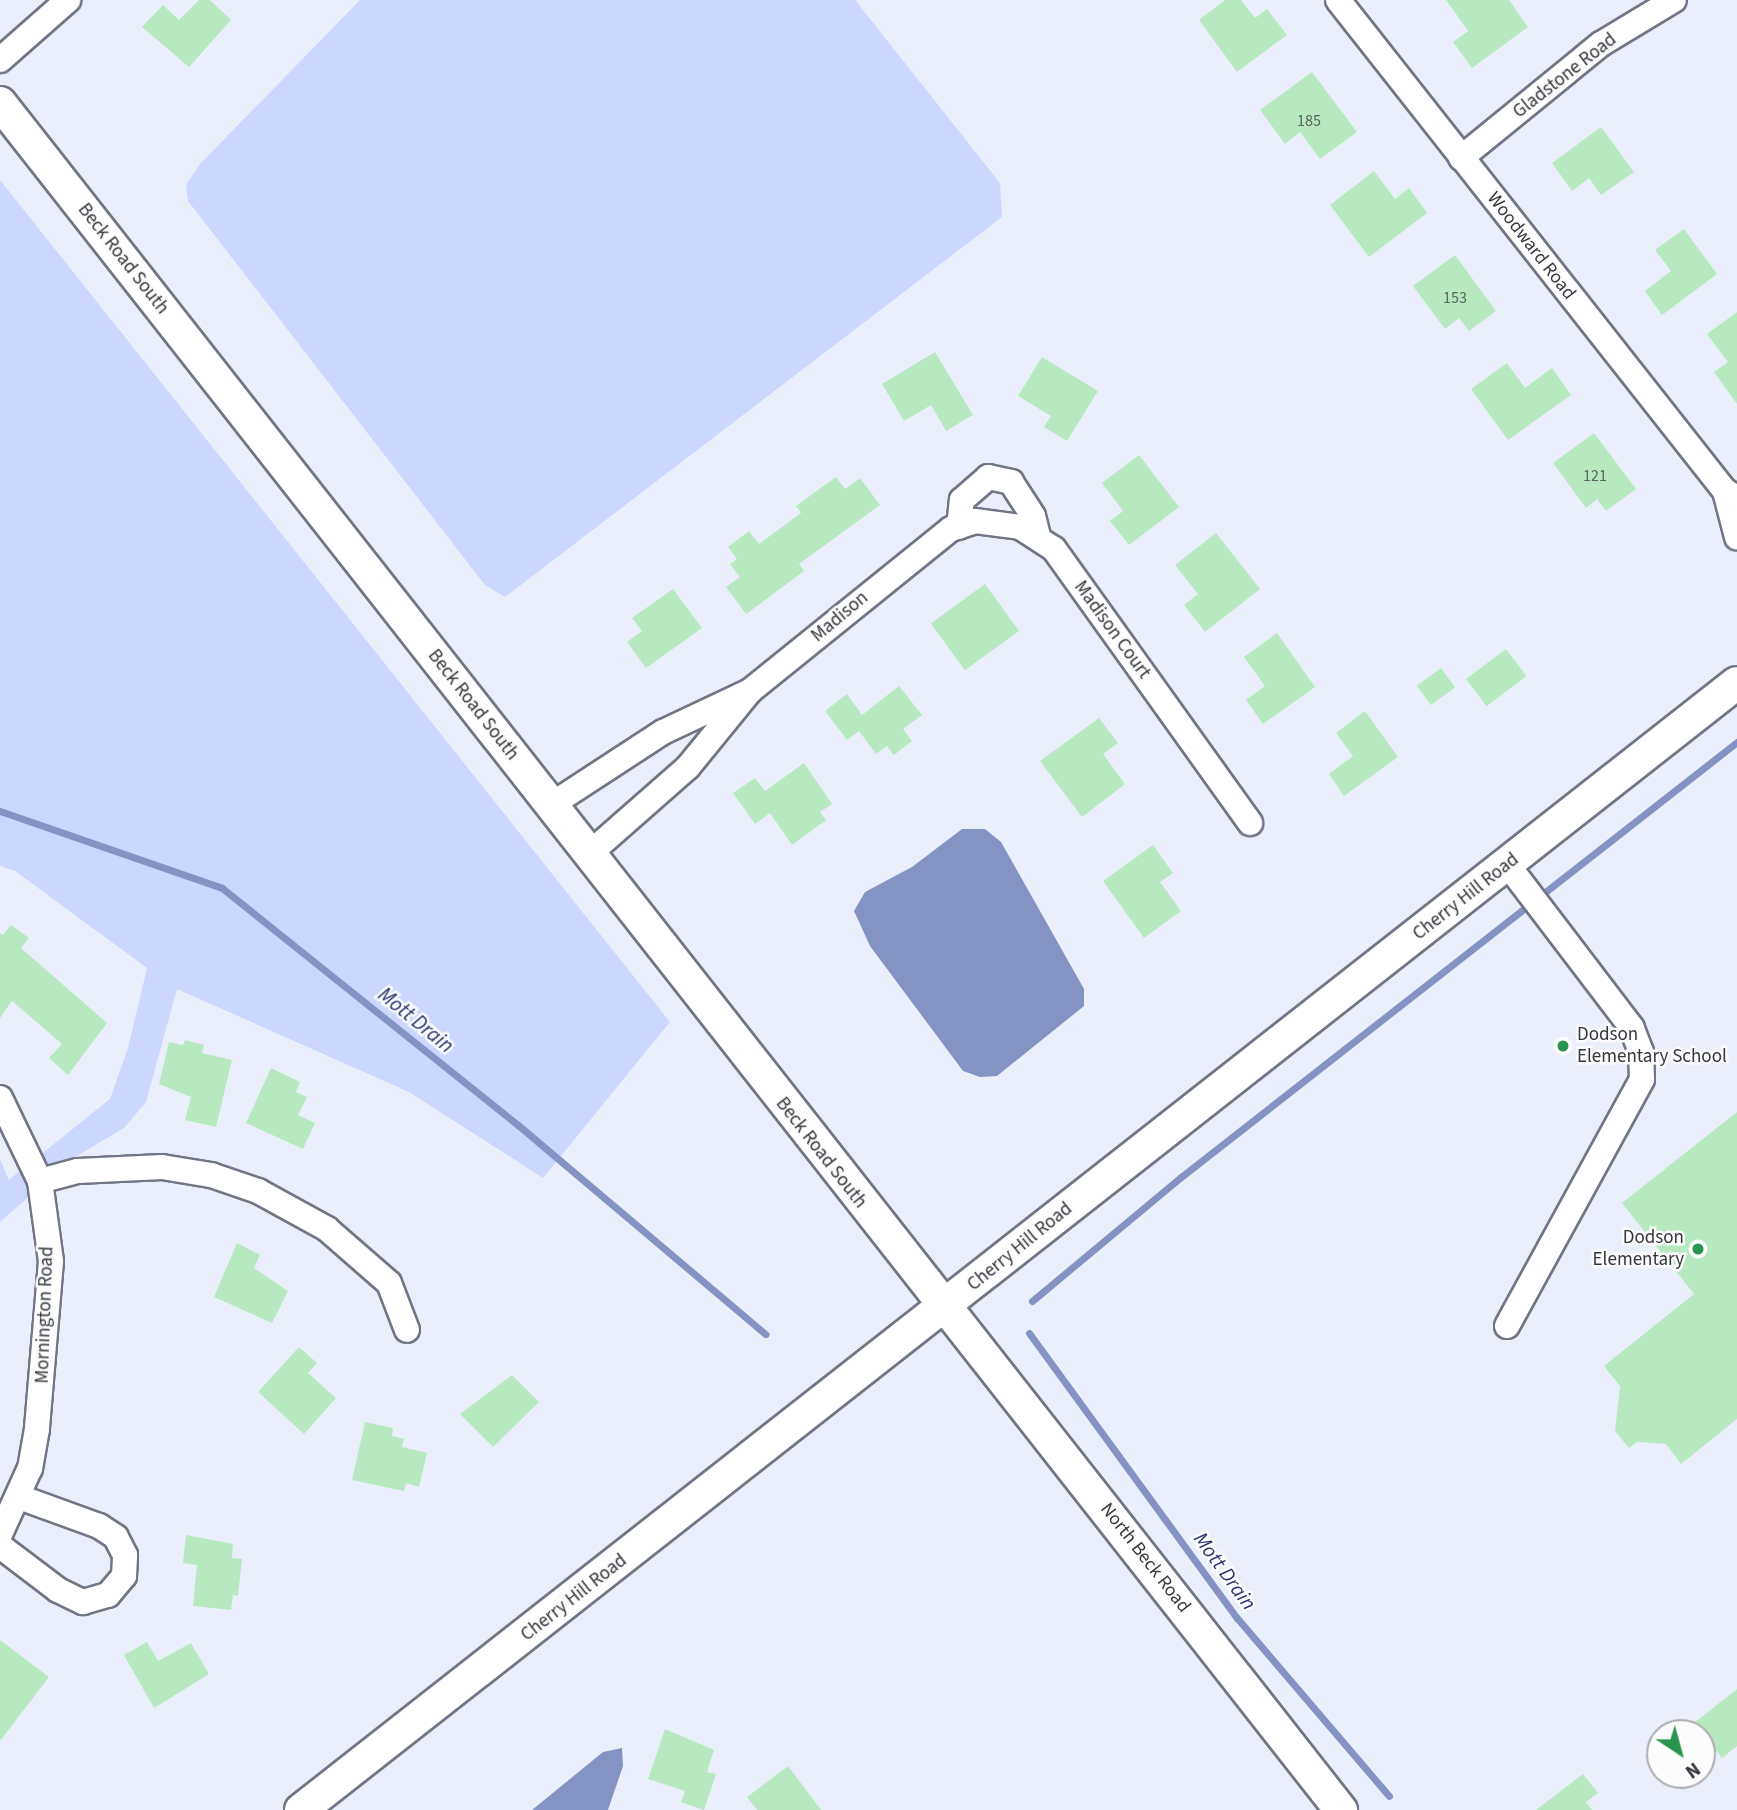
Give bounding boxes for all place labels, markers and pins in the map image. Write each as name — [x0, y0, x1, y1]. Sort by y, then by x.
place label: Dodson Elementary School — [1577, 1024, 1727, 1068]
marker: Dodson Elementary School — [1555, 1038, 1571, 1054]
place label: Dodson Elementary — [1593, 1227, 1684, 1271]
marker: Dodson Elementary — [1690, 1241, 1706, 1257]

